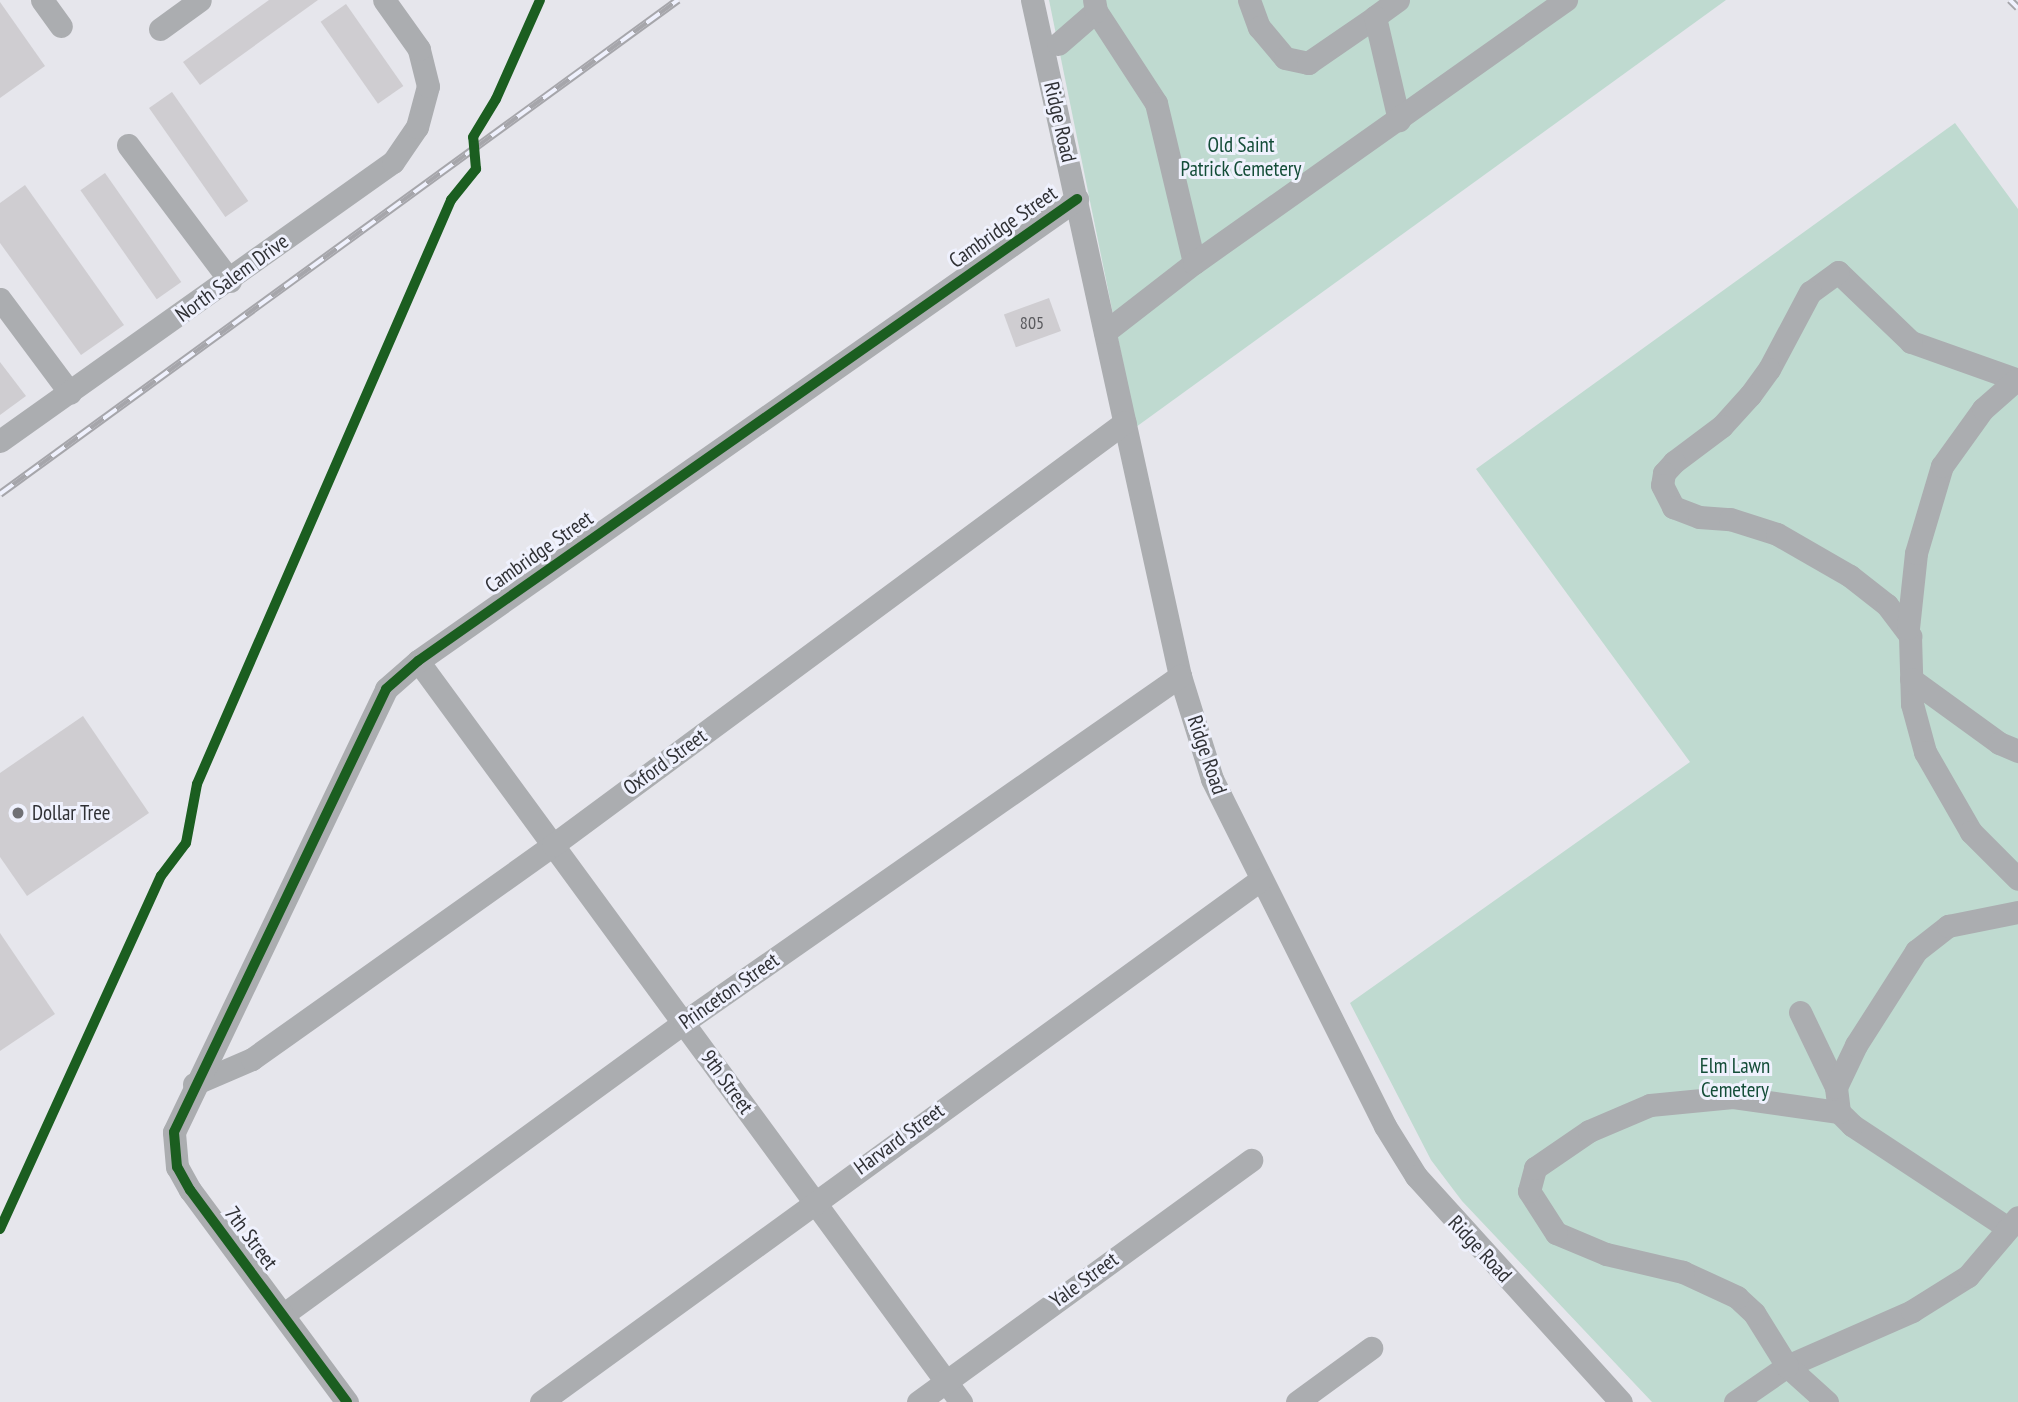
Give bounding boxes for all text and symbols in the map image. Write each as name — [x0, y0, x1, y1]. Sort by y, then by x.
street label: Ridge Road — [1039, 79, 1081, 165]
park label: Old Saint Patrick Cemetery — [1180, 132, 1302, 182]
street label: Cambridge Street — [944, 181, 1062, 273]
street label: North Salem Drive — [171, 229, 293, 327]
house number: 805 — [1020, 312, 1044, 334]
street label: Cambridge Street — [480, 506, 598, 598]
street label: Ridge Road — [1182, 712, 1232, 798]
street label: Oxford Street — [618, 723, 712, 801]
place label: Dollar Tree — [32, 800, 111, 826]
marker: Dollar Tree — [10, 805, 26, 821]
street label: Princeton Street — [674, 947, 784, 1035]
street label: 9th Street — [696, 1045, 758, 1119]
park label: Elm Lawn Cemetery — [1700, 1053, 1770, 1103]
street label: Harvard Street — [849, 1098, 949, 1180]
street label: 7th Street — [219, 1202, 283, 1274]
street label: Ridge Road — [1443, 1211, 1517, 1287]
street label: Yale Street — [1045, 1247, 1123, 1313]

